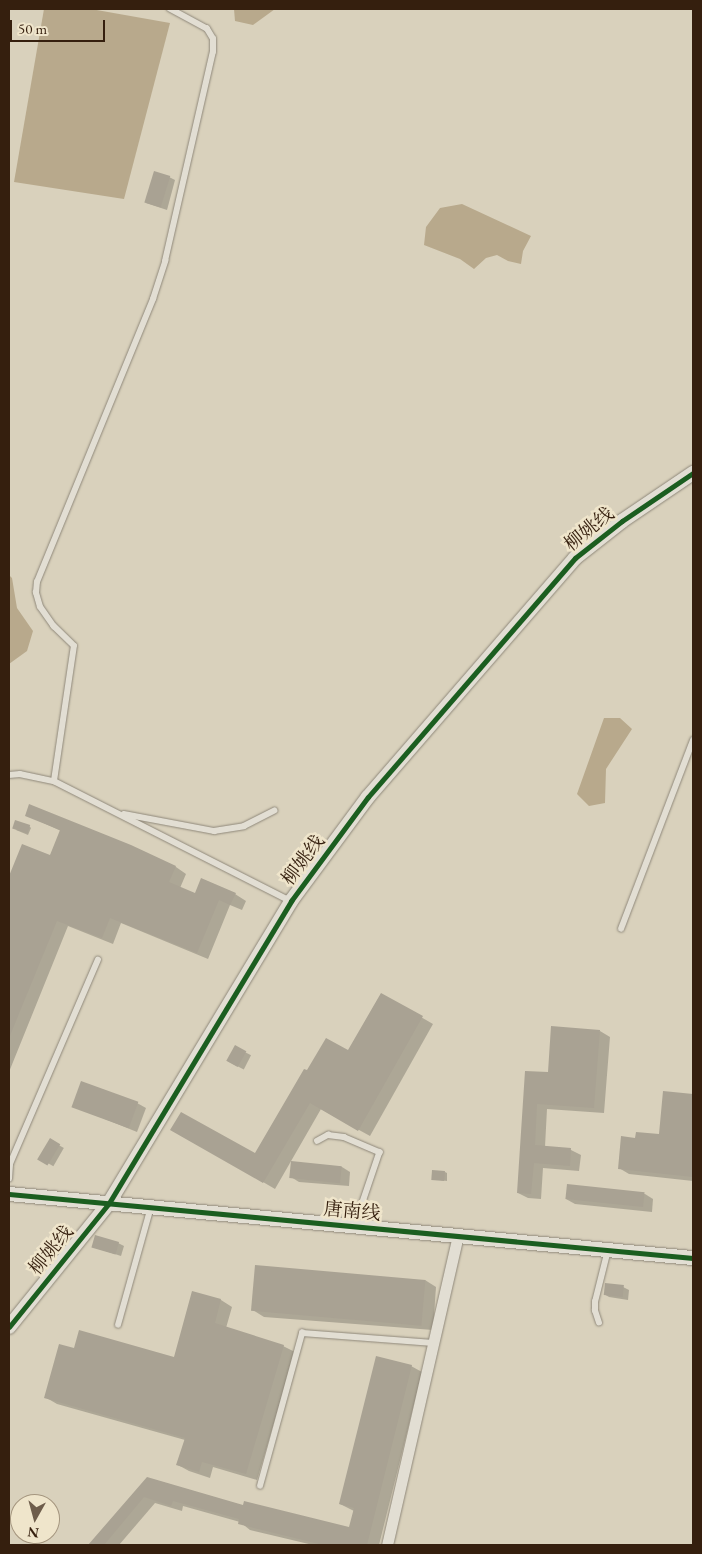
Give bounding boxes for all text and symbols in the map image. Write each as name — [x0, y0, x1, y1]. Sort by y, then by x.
scale bar — [12, 10, 108, 42]
text: 50 m — [18, 19, 47, 38]
street label: 柳姚线 — [560, 502, 618, 556]
street label: 柳姚线 — [277, 830, 329, 890]
street label: 唐南线 — [323, 1197, 381, 1225]
street label: 柳姚线 — [24, 1221, 78, 1279]
north arrow — [10, 1494, 60, 1544]
text: N — [27, 1523, 40, 1543]

